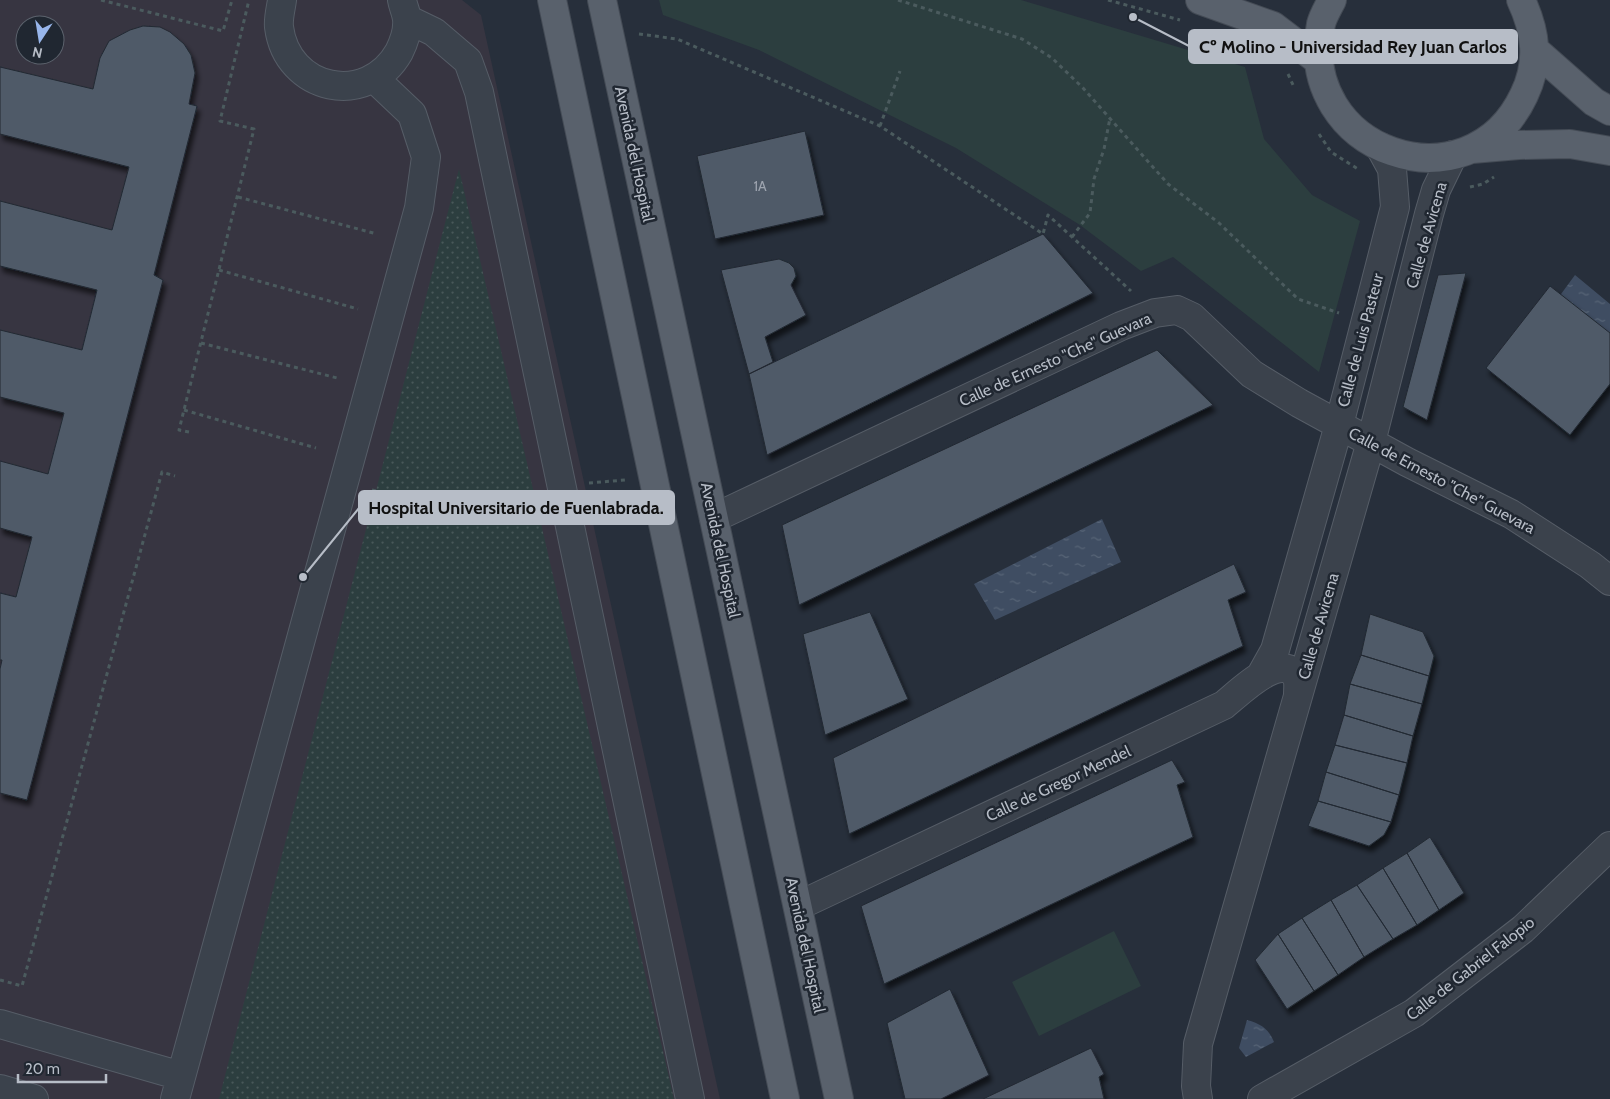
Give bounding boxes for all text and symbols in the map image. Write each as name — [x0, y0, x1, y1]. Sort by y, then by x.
north arrow — [15, 15, 65, 65]
callout: Cº Molino - Universidad Rey Juan Carlos — [1189, 30, 1517, 63]
text: Cº Molino - Universidad Rey Juan Carlos — [1199, 36, 1507, 58]
text: N — [31, 43, 44, 63]
street label: Avenida del Hospital — [611, 85, 658, 224]
house number: 1A — [753, 177, 767, 195]
street label: Calle de Avicena — [1402, 179, 1451, 291]
street label: Calle de Luis Pasteur — [1334, 270, 1388, 409]
street label: Calle de Ernesto "Che" Guevara — [956, 308, 1155, 411]
street label: Calle de Ernesto "Che" Guevara — [1345, 423, 1538, 538]
street label: Avenida del Hospital — [697, 481, 744, 620]
callout: Hospital Universitario de Fuenlabrada. — [359, 491, 674, 524]
text: Hospital Universitario de Fuenlabrada. — [368, 497, 664, 519]
street label: Calle de Avicena — [1294, 570, 1343, 682]
street label: Calle de Gregor Mendel — [983, 741, 1134, 825]
street label: Avenida del Hospital — [782, 876, 829, 1015]
street label: Calle de Gabriel Falopio — [1402, 912, 1538, 1024]
scale bar — [18, 1052, 105, 1084]
text: 20 m — [25, 1060, 60, 1078]

